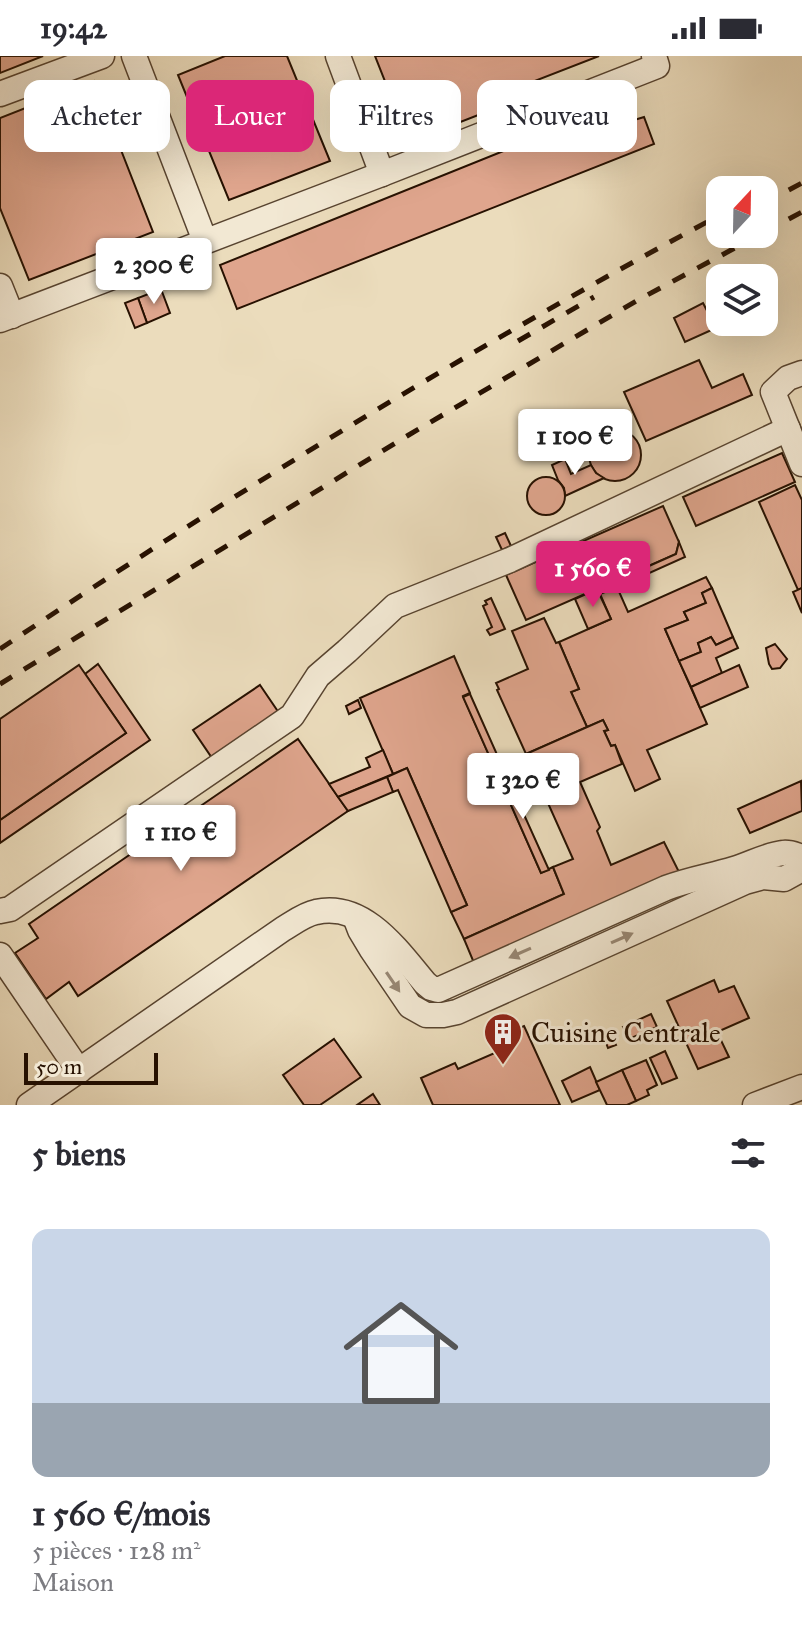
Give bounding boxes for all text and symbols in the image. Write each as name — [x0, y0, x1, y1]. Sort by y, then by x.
text: 19:42 — [40, 10, 107, 46]
chip: Acheter — [24, 80, 170, 152]
chip: Louer — [186, 80, 314, 152]
chip: Filtres — [330, 80, 461, 152]
chip: Nouveau — [477, 80, 637, 152]
north arrow — [706, 176, 778, 248]
map controls — [706, 176, 778, 336]
pin: 2 300 € — [80, 238, 228, 306]
text: 2 300 € — [114, 248, 194, 280]
button: layers — [706, 264, 778, 336]
pin: 1 100 € — [501, 409, 649, 477]
text: 1 100 € — [536, 419, 614, 451]
pin: 1 560 € — [519, 541, 667, 609]
text: 1 560 € — [554, 551, 632, 583]
pin: 1 320 € — [449, 753, 597, 821]
text: 1 320 € — [485, 763, 561, 795]
pin: 1 110 € — [107, 805, 255, 873]
text: 1 110 € — [145, 815, 217, 847]
one-way arrow — [610, 932, 634, 945]
one-way arrow — [508, 946, 532, 960]
one-way arrow — [385, 971, 400, 992]
building icon: Cuisine Centrale — [482, 1011, 524, 1066]
place label: Cuisine Centrale — [531, 1015, 721, 1050]
scale bar — [24, 1049, 158, 1085]
text: 50 m — [36, 1053, 82, 1080]
icon: filters — [726, 1131, 770, 1175]
text: 5 biens — [32, 1133, 126, 1174]
icon: home — [329, 1281, 473, 1425]
text: 1 560 €/mois — [32, 1493, 210, 1534]
text: 5 pièces · 128 m² — [32, 1534, 201, 1566]
text: Maison — [32, 1566, 114, 1598]

